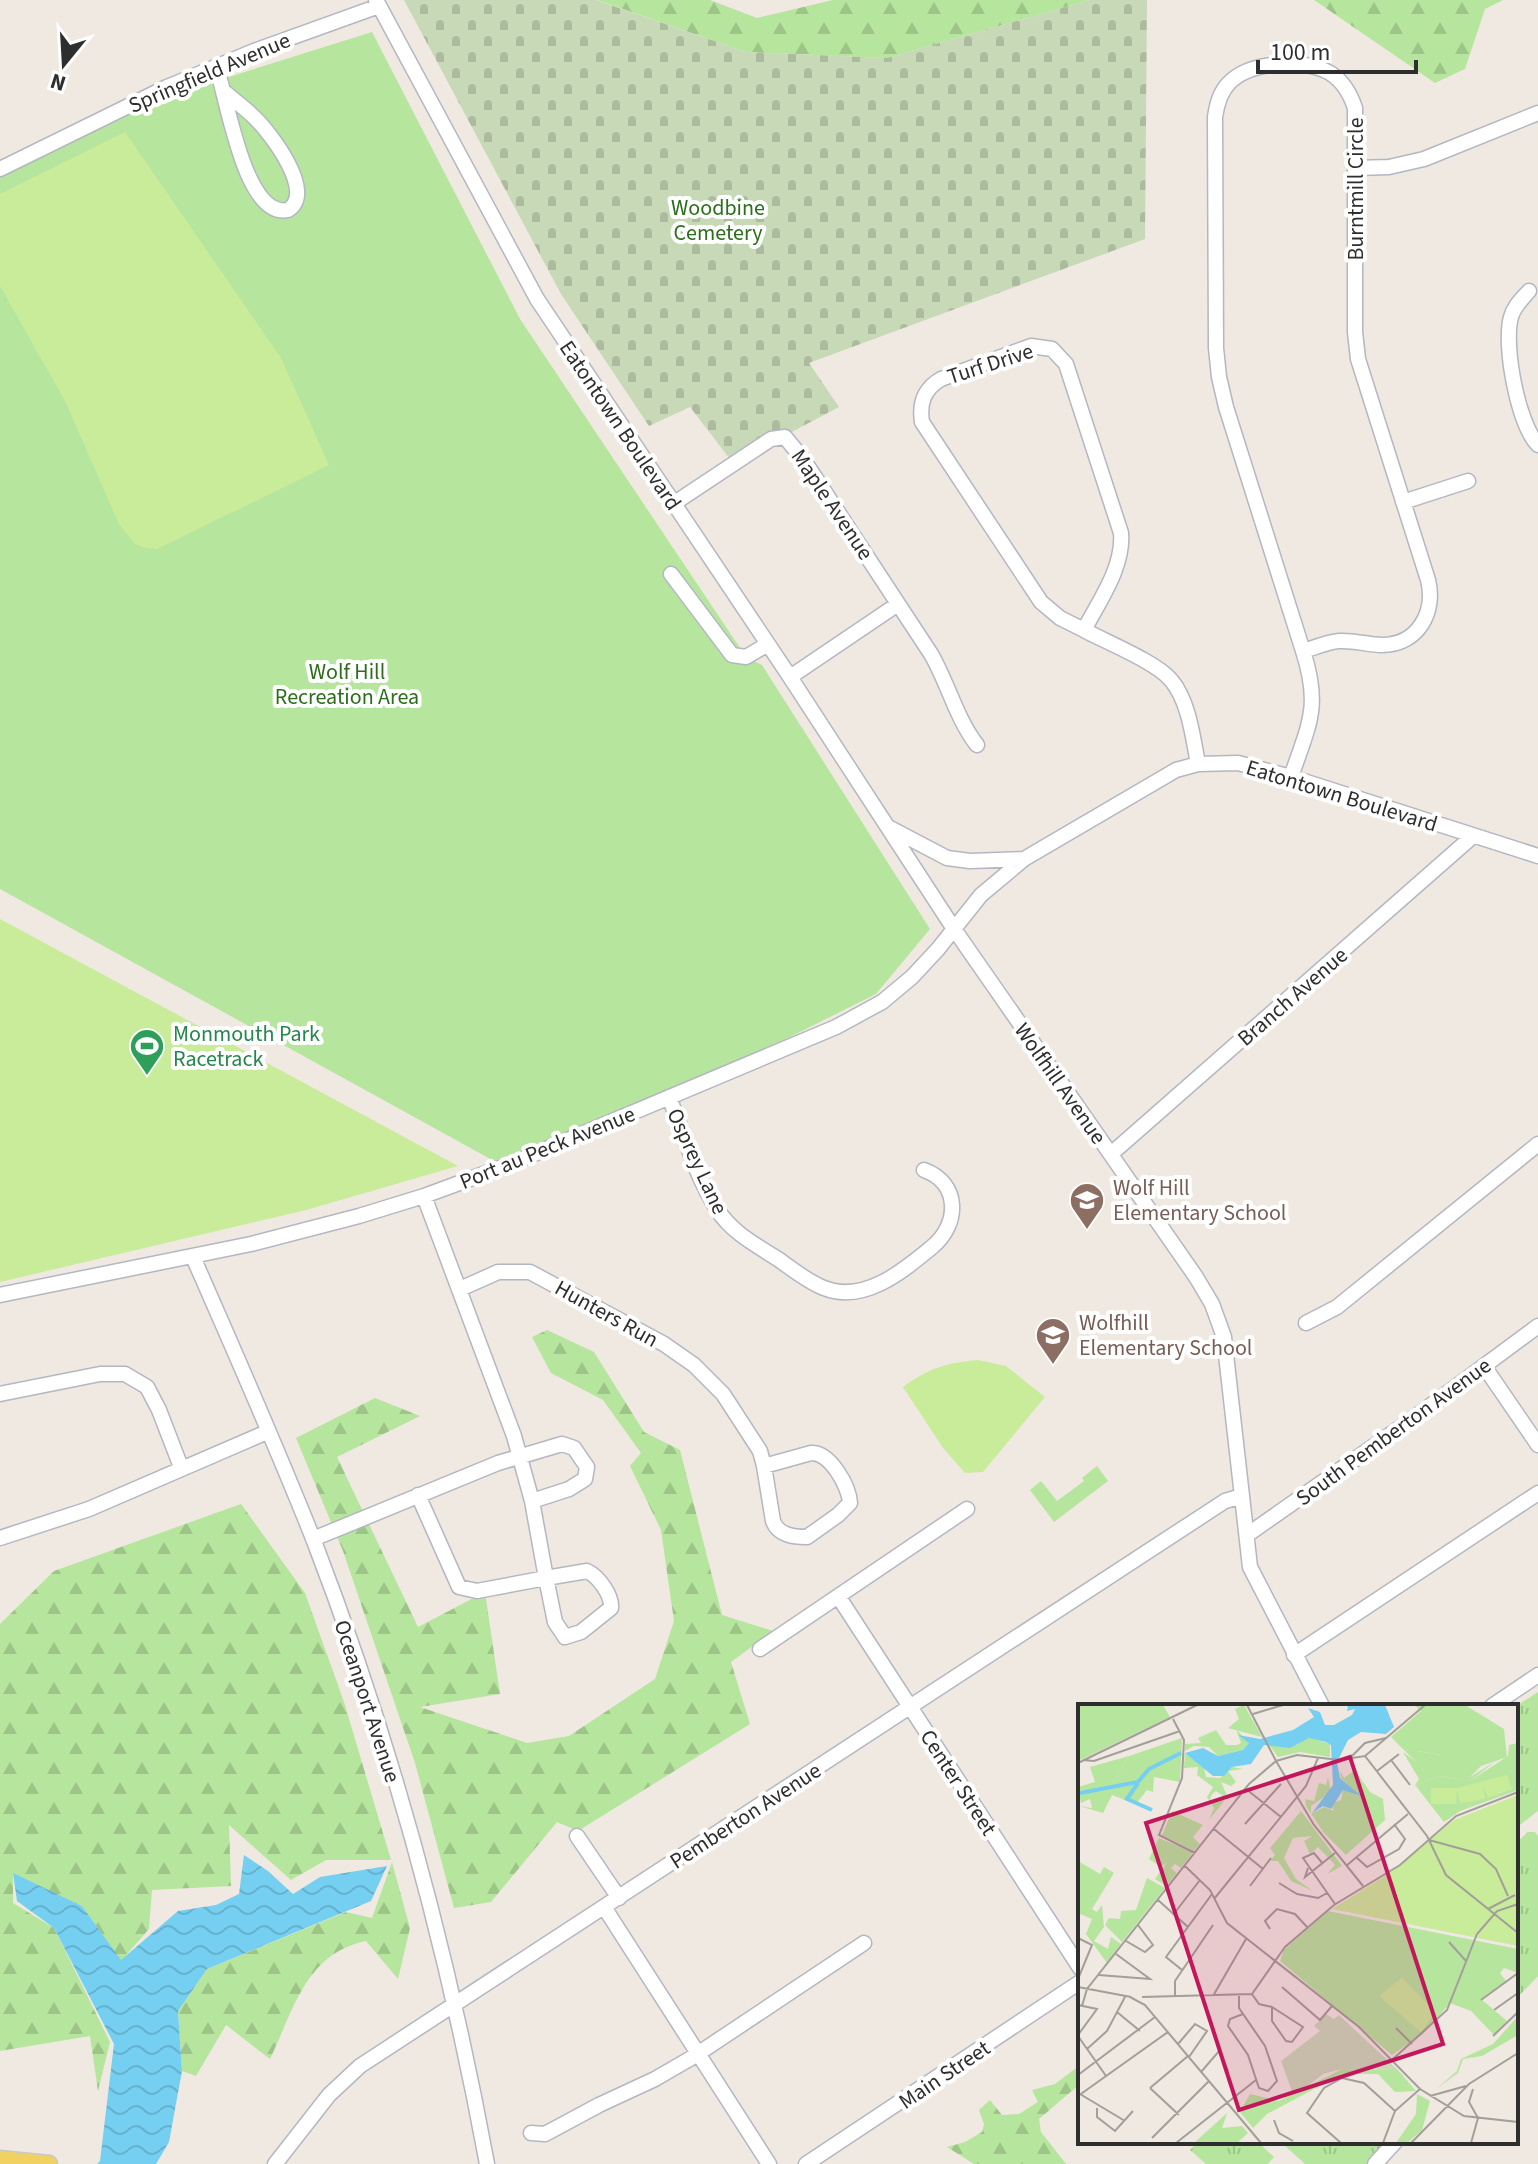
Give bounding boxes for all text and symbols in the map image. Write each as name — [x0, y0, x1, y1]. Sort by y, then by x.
north arrow — [24, 24, 104, 104]
street label: Springfield Avenue — [124, 24, 295, 121]
scale bar — [1258, 24, 1416, 74]
text: 100 m — [1270, 35, 1330, 70]
text: N — [46, 65, 70, 100]
street label: Burntmill Circle — [1340, 117, 1372, 261]
park label: Woodbine Cemetery — [671, 192, 765, 249]
street label: Eatontown Boulevard — [551, 334, 689, 517]
street label: Turf Drive — [943, 335, 1038, 393]
street label: Maple Avenue — [783, 443, 881, 567]
park label: Wolf Hill Recreation Area — [275, 656, 419, 713]
street label: Eatontown Boulevard — [1242, 752, 1441, 840]
street label: Branch Avenue — [1230, 940, 1355, 1054]
street label: Wolfhill Avenue — [1006, 1016, 1114, 1151]
place label: Monmouth Park Racetrack — [173, 1018, 320, 1075]
sports icon: Monmouth Park Racetrack — [128, 1027, 166, 1077]
street label: Port au Peck Avenue — [455, 1098, 640, 1198]
street label: Osprey Lane — [659, 1103, 736, 1220]
place label: Wolf Hill Elementary School — [1113, 1172, 1286, 1229]
school or university icon: Wolf Hill Elementary School — [1068, 1181, 1106, 1231]
street label: Hunters Run — [549, 1272, 664, 1356]
place label: Wolfhill Elementary School — [1079, 1307, 1252, 1364]
school or university icon: Wolfhill Elementary School — [1034, 1316, 1072, 1366]
street label: South Pemberton Avenue — [1289, 1350, 1498, 1514]
street label: Oceanport Avenue — [326, 1616, 408, 1787]
inset map — [1078, 1704, 1518, 2144]
street label: Center Street — [912, 1723, 1005, 1842]
street label: Pemberton Avenue — [663, 1755, 828, 1877]
street label: Main Street — [892, 2032, 997, 2117]

